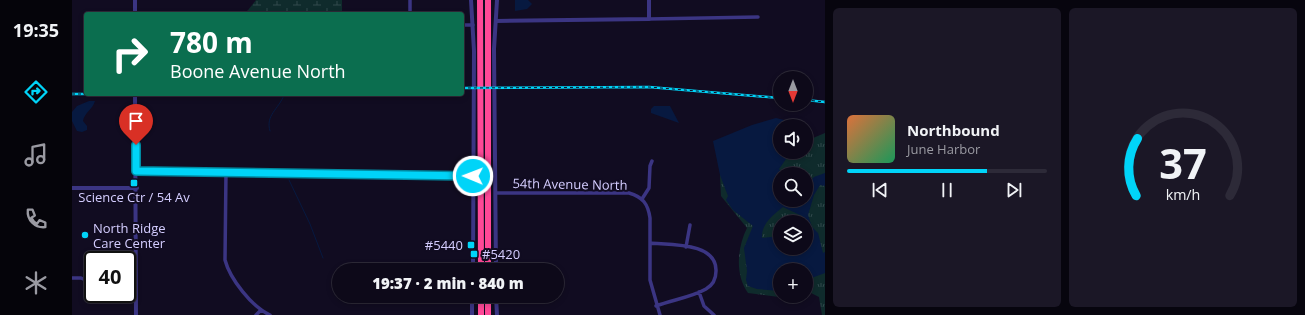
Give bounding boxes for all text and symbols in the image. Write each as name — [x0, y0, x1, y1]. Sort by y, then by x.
text: 19:35 — [13, 18, 59, 42]
text: 780 m — [170, 23, 253, 61]
icon: right — [104, 28, 156, 80]
text: Boone Avenue North — [170, 59, 346, 83]
north arrow — [773, 71, 813, 111]
map controls — [773, 71, 813, 303]
icon: directions — [22, 78, 50, 106]
pin — [119, 104, 153, 145]
icon: arrive — [125, 110, 147, 132]
button: sound — [773, 119, 813, 159]
text: Northbound — [907, 120, 1000, 140]
text: 37 — [1159, 134, 1207, 190]
text: June Harbor — [907, 140, 980, 158]
icon: music — [22, 141, 50, 169]
position arrow — [452, 155, 494, 197]
button: search — [773, 167, 813, 207]
street label: 54th Avenue North — [512, 174, 628, 194]
marker: Science Ctr / 54 Av — [129, 178, 139, 188]
icon: previous — [869, 179, 891, 201]
icon: pause — [936, 179, 958, 201]
icon: next — [1003, 179, 1025, 201]
text: km/h — [1166, 184, 1200, 203]
place label: Science Ctr / 54 Av — [78, 188, 190, 206]
icon: phone — [22, 205, 50, 233]
button: layers — [773, 215, 813, 255]
place label: North Ridge Care Center — [93, 219, 166, 252]
marker: North Ridge Care Center — [80, 230, 90, 240]
place label: #5440 — [425, 236, 463, 254]
marker: #5440 — [466, 240, 476, 250]
place label: #5420 — [482, 245, 520, 263]
marker: #5420 — [469, 249, 479, 259]
speed limit sign: 40 — [84, 251, 136, 303]
button: + — [773, 263, 813, 303]
icon: climate — [22, 269, 50, 297]
text: 19:37 · 2 min · 840 m — [372, 273, 524, 293]

